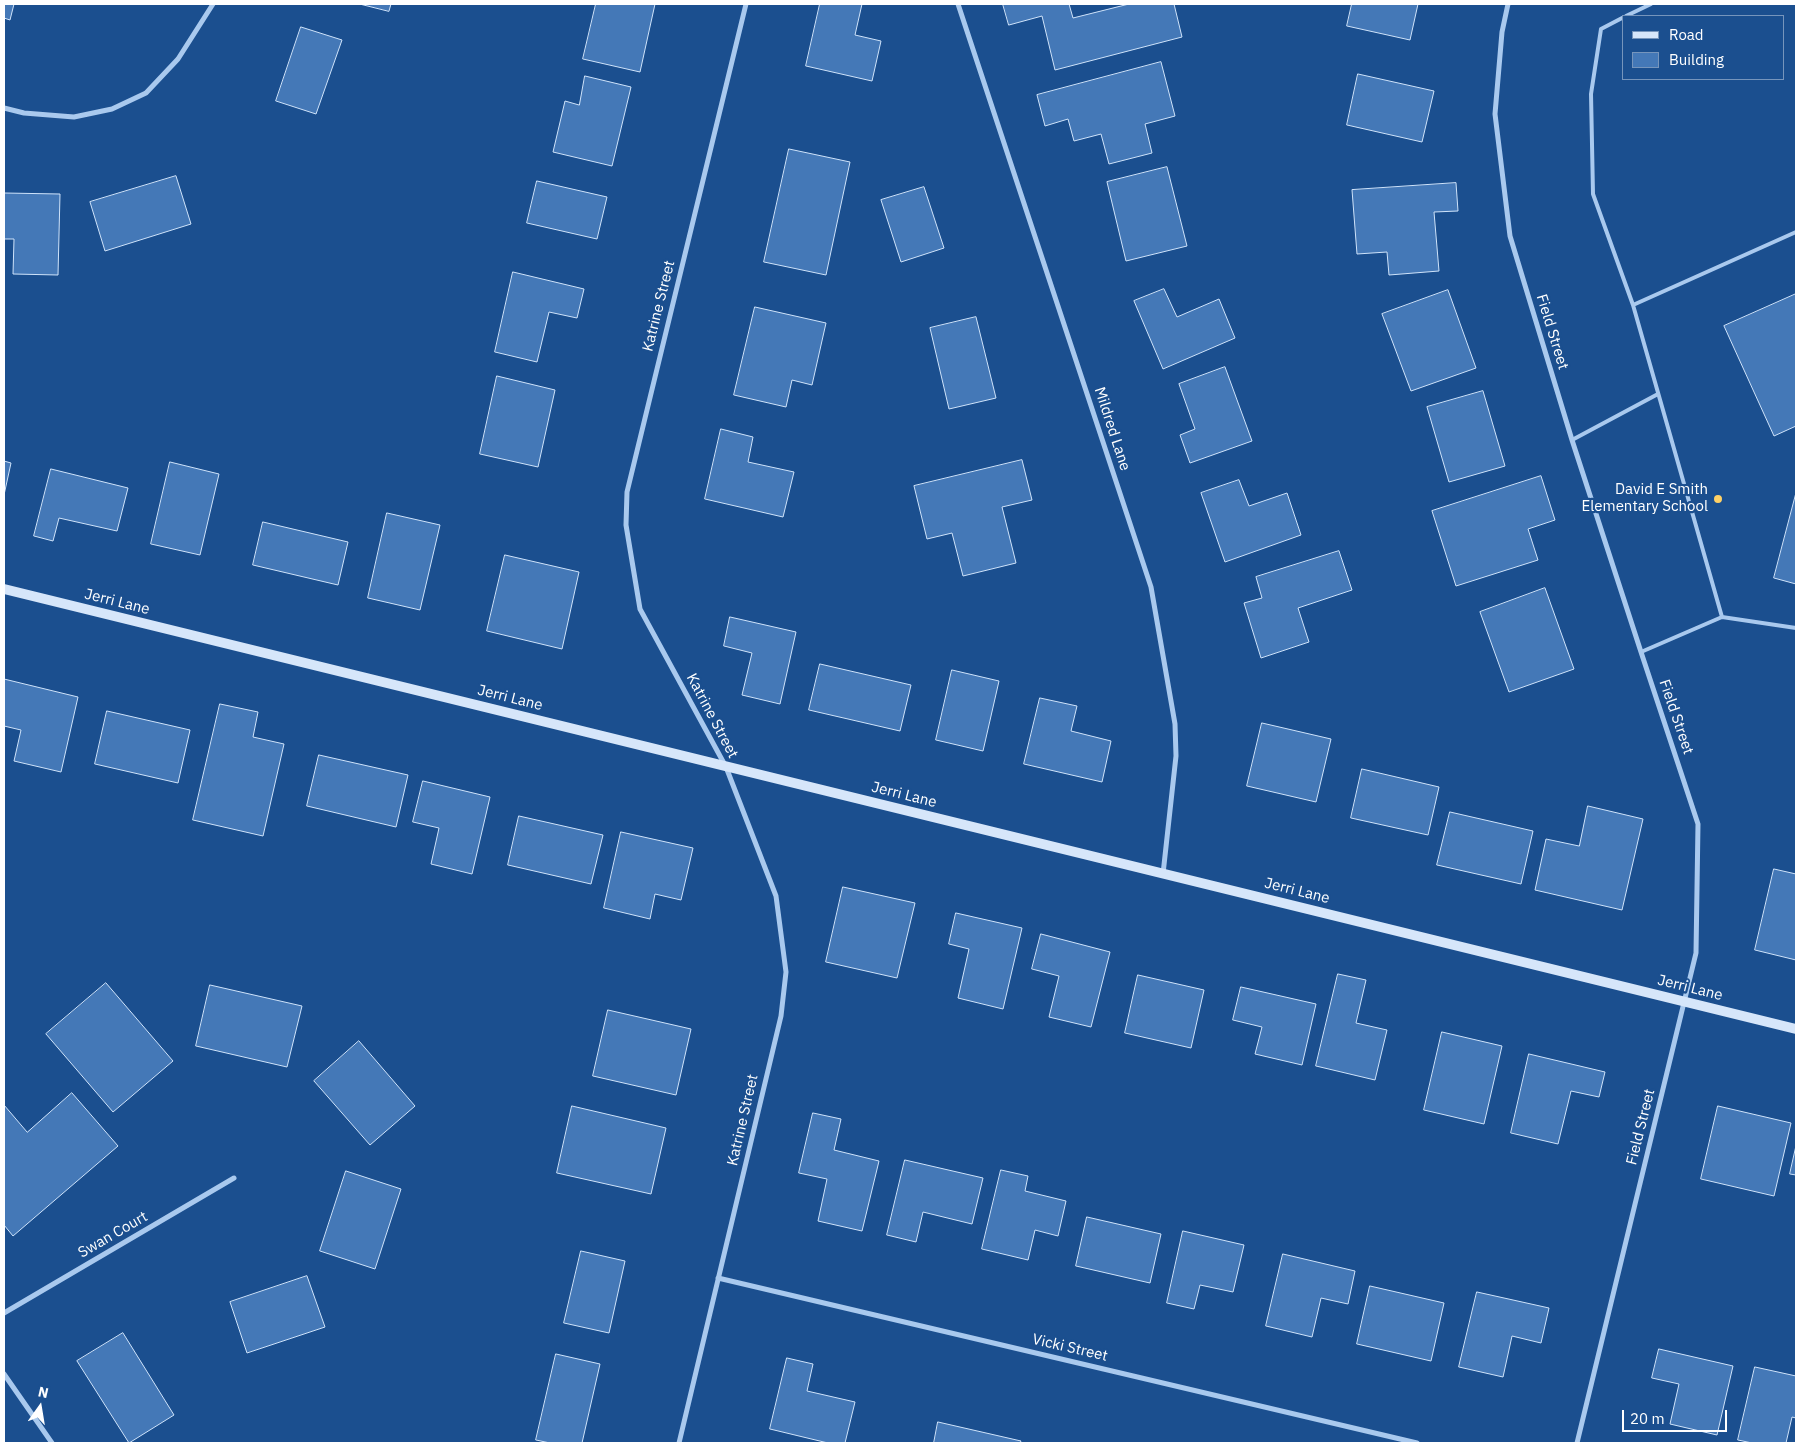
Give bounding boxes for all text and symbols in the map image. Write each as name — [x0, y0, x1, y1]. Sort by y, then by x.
legend — [1622, 15, 1785, 80]
text: Road — [1669, 25, 1704, 44]
text: Building — [1669, 50, 1724, 69]
street label: Katrine Street — [639, 259, 679, 353]
street label: Field Street — [1532, 292, 1572, 372]
street label: Mildred Lane — [1090, 385, 1134, 473]
place label: David E Smith Elementary School — [1581, 481, 1708, 516]
marker: David E Smith Elementary School — [1712, 493, 1724, 505]
street label: Jerri Lane — [83, 585, 151, 619]
street label: Katrine Street — [682, 671, 742, 761]
street label: Field Street — [1655, 677, 1697, 757]
street label: Jerri Lane — [476, 681, 544, 715]
street label: Jerri Lane — [870, 778, 938, 812]
street label: Jerri Lane — [1263, 874, 1331, 908]
street label: Jerri Lane — [1656, 971, 1724, 1005]
street label: Katrine Street — [724, 1073, 762, 1167]
street label: Field Street — [1623, 1087, 1659, 1167]
street label: Swan Court — [75, 1208, 151, 1262]
street label: Vicki Street — [1031, 1331, 1109, 1365]
north arrow — [15, 1382, 65, 1432]
text: N — [36, 1382, 50, 1402]
scale bar — [1625, 1400, 1730, 1432]
text: 20 m — [1630, 1409, 1665, 1428]

